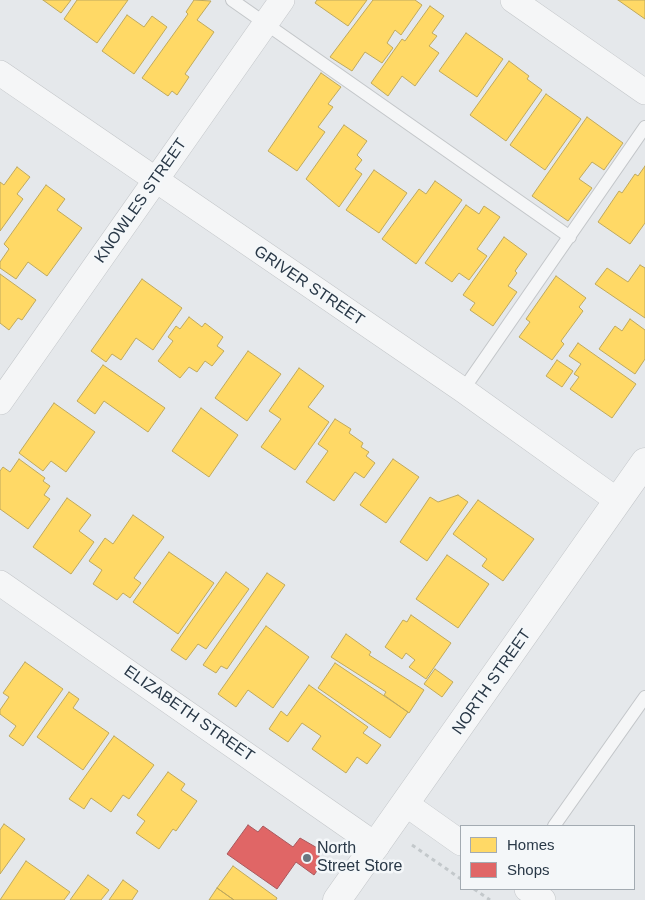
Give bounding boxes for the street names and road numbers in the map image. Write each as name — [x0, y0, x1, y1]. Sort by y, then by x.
street label: KNOWLES STREET — [91, 135, 191, 267]
street label: GRIVER STREET — [250, 242, 368, 330]
street label: NORTH STREET — [449, 626, 535, 738]
street label: ELIZABETH STREET — [120, 662, 258, 766]

